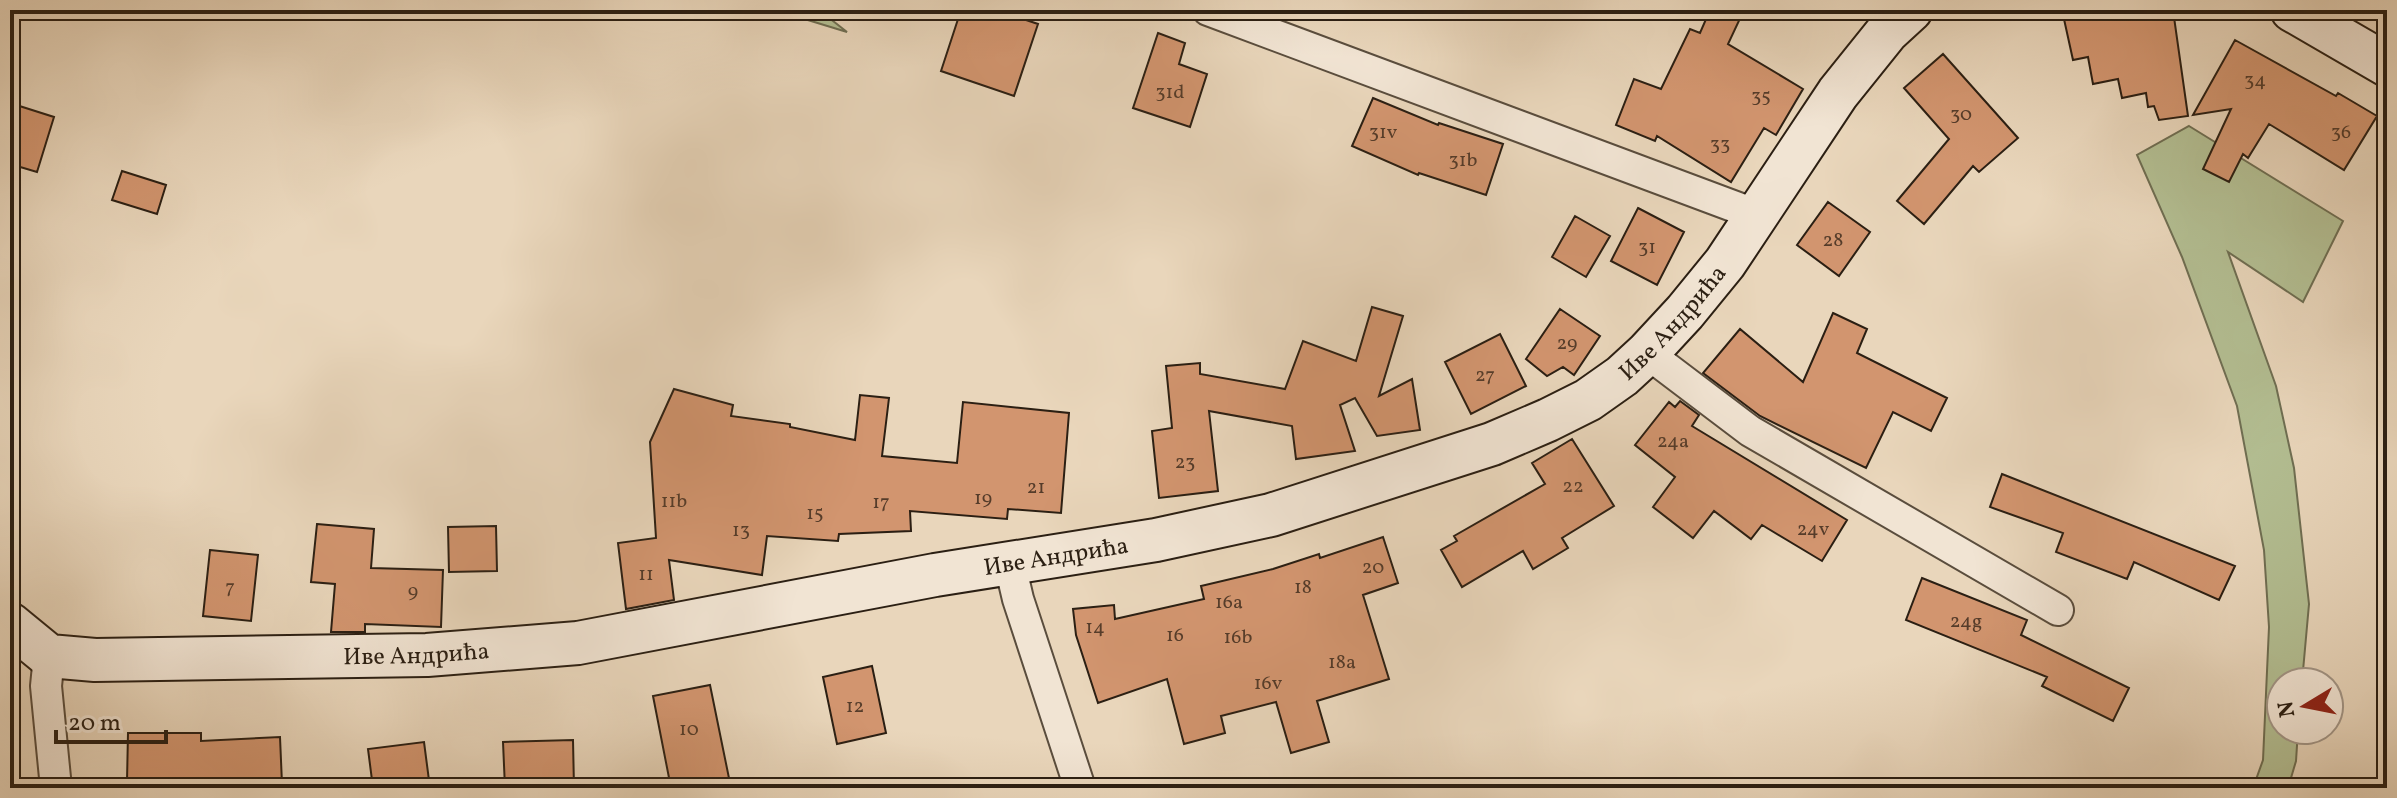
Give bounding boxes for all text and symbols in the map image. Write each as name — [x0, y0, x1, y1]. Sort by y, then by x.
house number: 34 — [2244, 67, 2266, 95]
house number: 31d — [1155, 79, 1185, 107]
house number: 35 — [1751, 83, 1771, 111]
house number: 30 — [1950, 101, 1972, 129]
house number: 31v — [1369, 119, 1398, 147]
house number: 36 — [2331, 119, 2351, 147]
house number: 33 — [1710, 131, 1730, 159]
house number: 31b — [1449, 147, 1478, 175]
house number: 28 — [1823, 227, 1843, 255]
house number: 31 — [1638, 234, 1656, 262]
street label: Иве Андрића — [1612, 258, 1736, 390]
house number: 29 — [1557, 330, 1577, 358]
house number: 27 — [1475, 362, 1495, 390]
house number: 24a — [1657, 428, 1689, 456]
house number: 23 — [1175, 449, 1195, 477]
house number: 22 — [1562, 473, 1584, 501]
house number: 21 — [1027, 474, 1045, 502]
house number: 19 — [974, 485, 992, 513]
house number: 11b — [661, 488, 687, 516]
house number: 17 — [872, 489, 890, 517]
house number: 15 — [806, 500, 824, 528]
house number: 24v — [1797, 516, 1830, 544]
house number: 13 — [732, 517, 750, 545]
street label: Иве Андрића — [981, 530, 1131, 586]
house number: 20 — [1362, 554, 1384, 582]
house number: 11 — [638, 561, 654, 589]
house number: 7 — [225, 574, 235, 602]
house number: 18 — [1294, 574, 1312, 602]
house number: 9 — [408, 578, 418, 606]
house number: 16a — [1215, 589, 1243, 617]
house number: 24g — [1950, 608, 1982, 636]
house number: 14 — [1085, 614, 1105, 642]
house number: 16 — [1166, 622, 1184, 650]
house number: 16b — [1224, 624, 1252, 652]
street label: Иве Андрића — [343, 635, 491, 675]
house number: 18a — [1328, 649, 1356, 677]
north arrow — [2265, 666, 2345, 746]
house number: 16v — [1254, 670, 1283, 698]
house number: 12 — [846, 693, 864, 721]
scale bar — [56, 694, 166, 744]
text: N — [2271, 698, 2304, 720]
text: 20 m — [68, 707, 121, 741]
house number: 10 — [679, 716, 699, 744]

